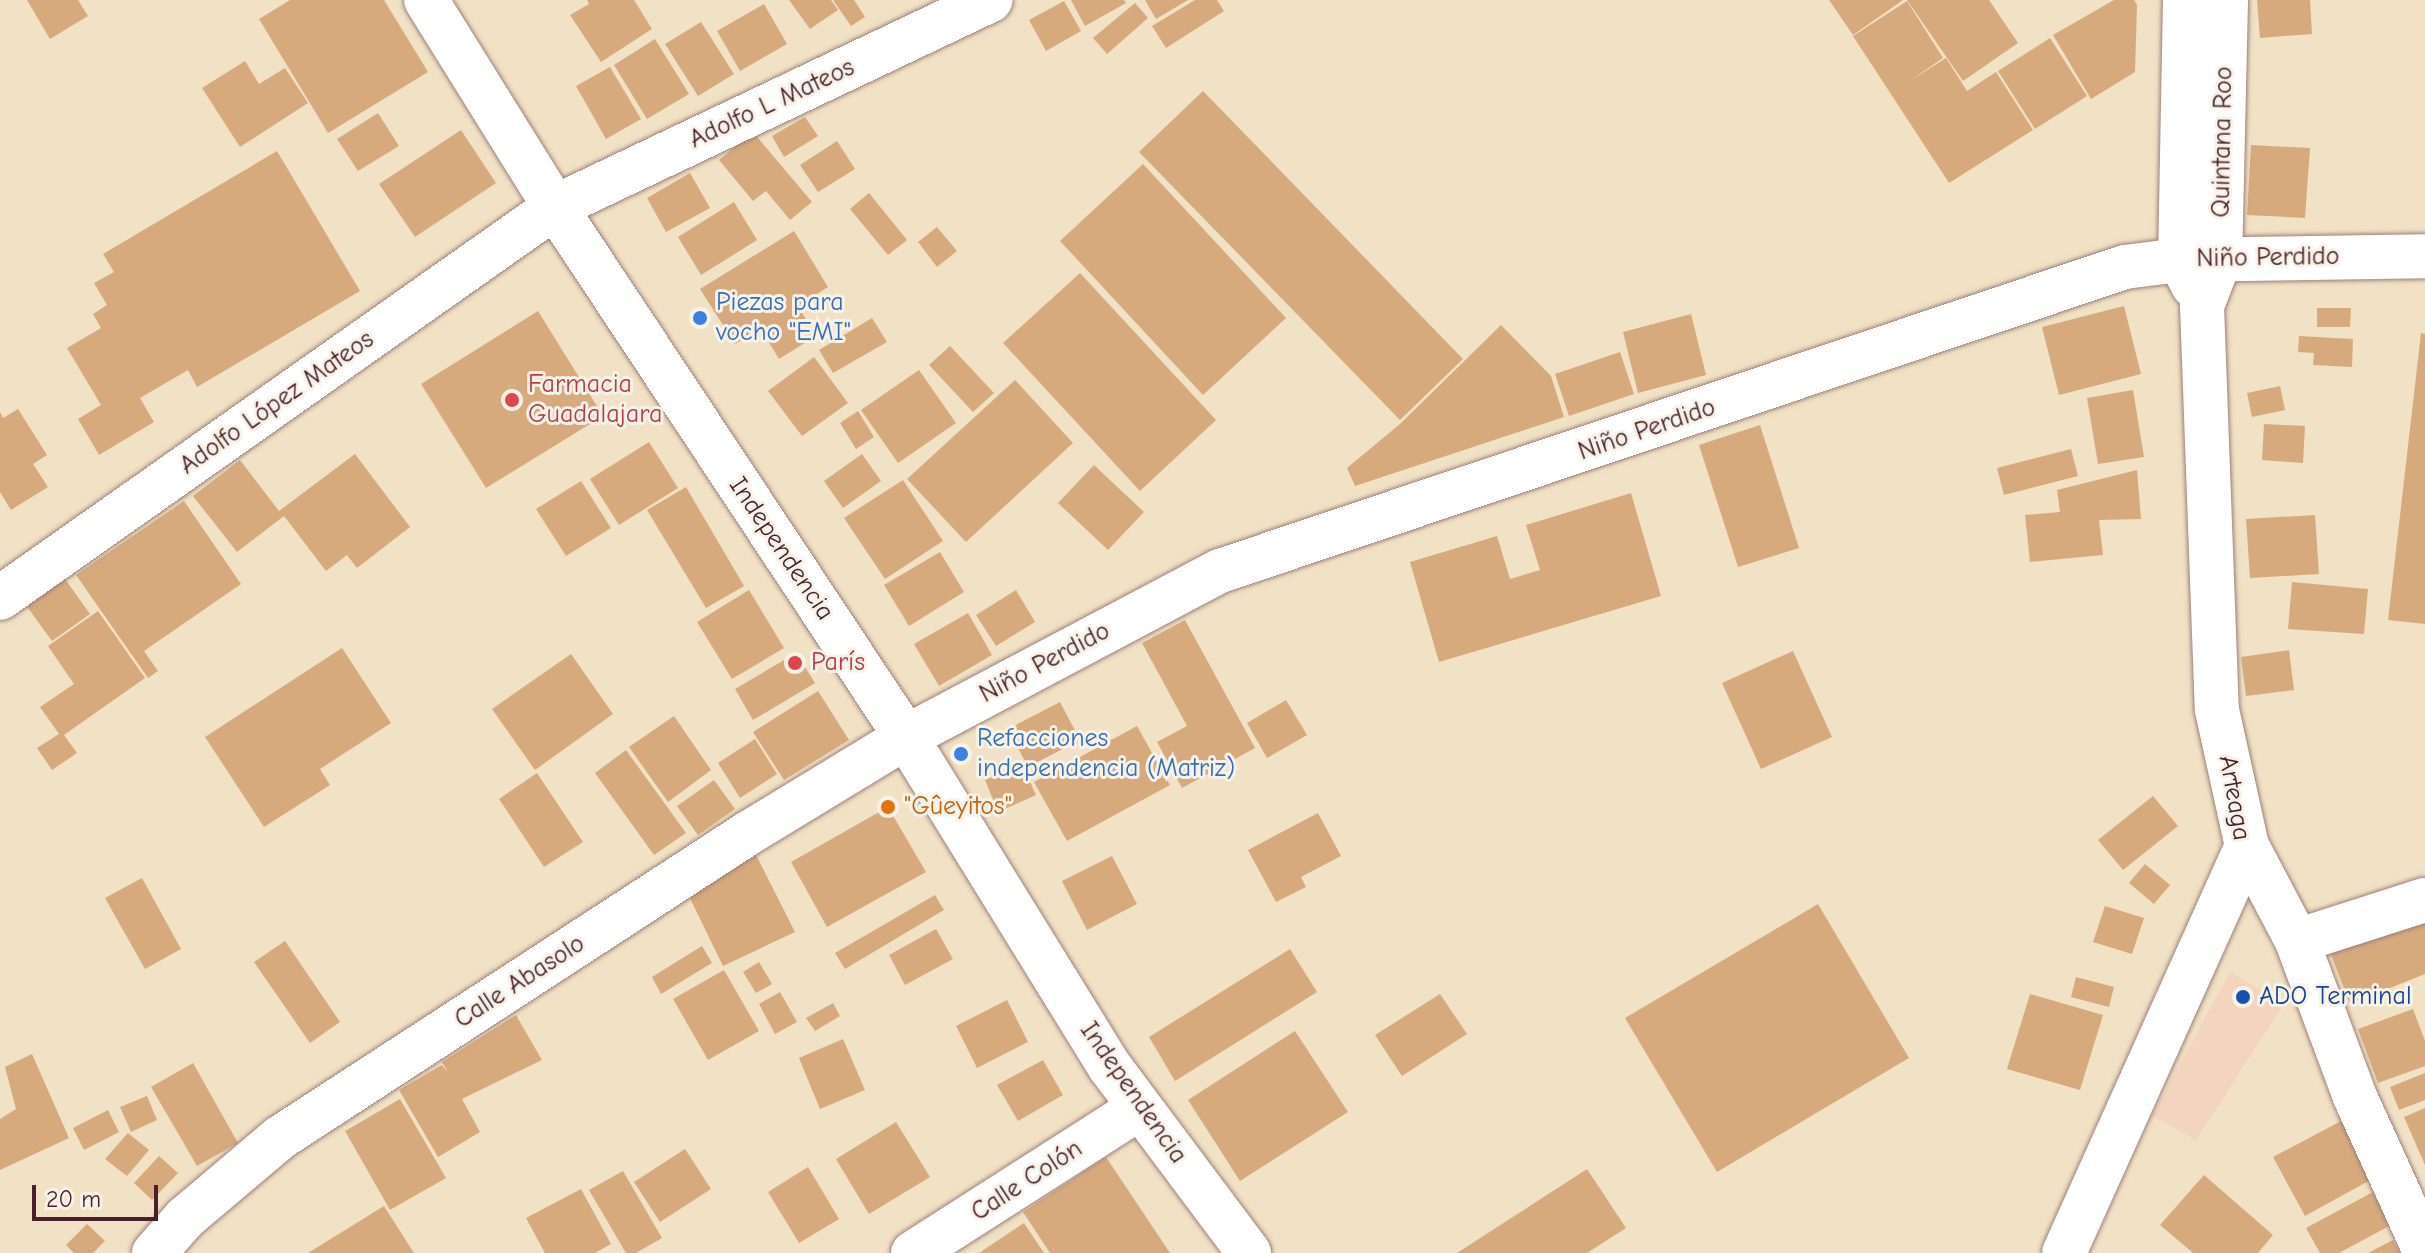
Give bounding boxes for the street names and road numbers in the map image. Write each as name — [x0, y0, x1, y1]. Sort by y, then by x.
street label: Adolfo L Mateos — [685, 52, 859, 156]
street label: Quintana Roo — [2206, 66, 2240, 218]
street label: Niño Perdido — [2196, 241, 2340, 275]
street label: Adolfo López Mateos — [174, 324, 380, 482]
street label: Niño Perdido — [1574, 392, 1720, 468]
street label: Independencia — [722, 472, 840, 626]
street label: Niño Perdido — [975, 616, 1115, 710]
street label: Arteaga — [2211, 753, 2257, 843]
street label: Calle Abasolo — [449, 928, 591, 1036]
street label: Independencia — [1073, 1016, 1193, 1170]
street label: Calle Colón — [966, 1134, 1088, 1228]

